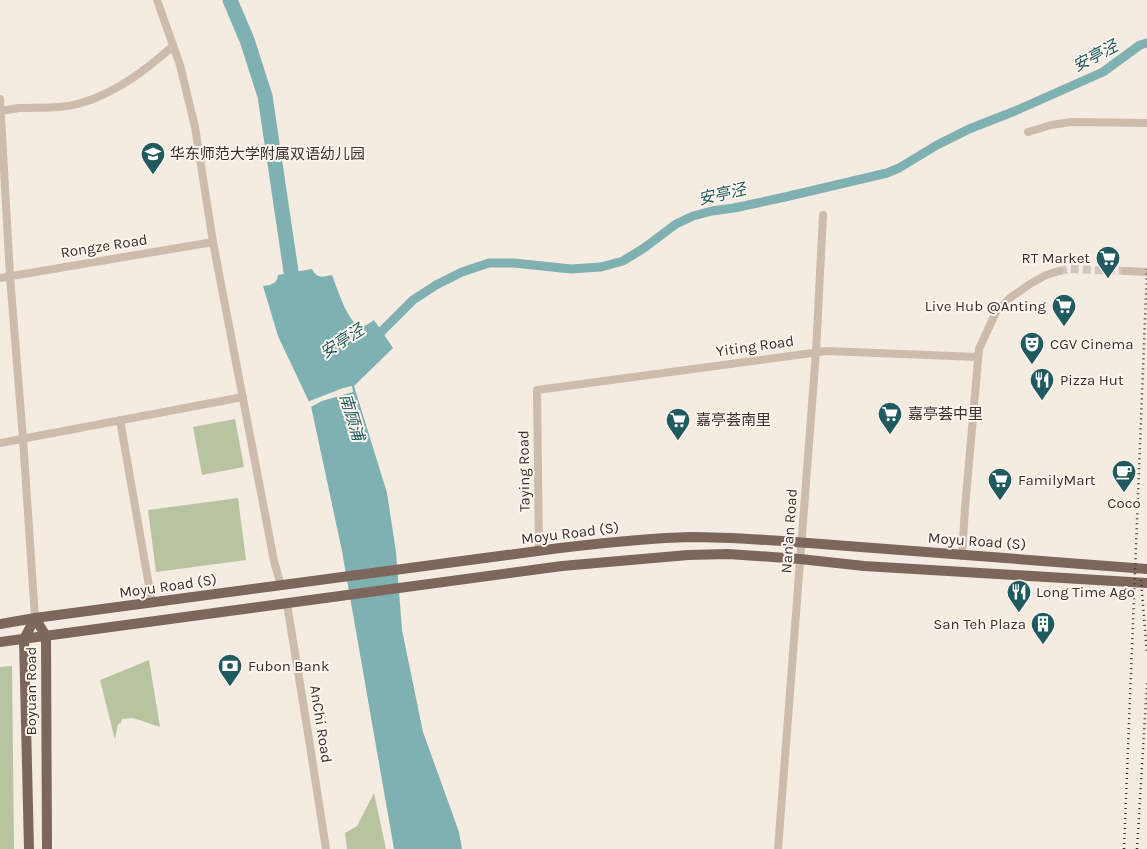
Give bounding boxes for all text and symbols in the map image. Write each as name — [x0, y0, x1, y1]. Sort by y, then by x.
water label: 安亭泾 — [1069, 35, 1122, 76]
school or university icon: 华东师范大学附属双语幼儿园 — [140, 141, 166, 175]
place label: 华东师范大学附属双语幼儿园 — [170, 145, 365, 163]
water label: 安亭泾 — [696, 179, 749, 209]
street label: Rongze Road — [59, 230, 149, 262]
supermarket icon: RT Market — [1095, 245, 1121, 279]
place label: RT Market — [1022, 249, 1090, 267]
supermarket icon: Live Hub @Anting — [1051, 293, 1077, 327]
place label: Live Hub @Anting — [925, 297, 1047, 315]
water label: 安亭泾 — [317, 319, 369, 362]
theatre icon: CGV Cinema — [1019, 331, 1045, 365]
street label: Yiting Road — [715, 332, 795, 360]
place label: CGV Cinema — [1050, 335, 1134, 353]
restaurant icon: Pizza Hut — [1029, 367, 1055, 401]
place label: Pizza Hut — [1060, 371, 1124, 389]
water label: 南顾浦 — [336, 391, 369, 446]
supermarket icon: 嘉亭荟中里 — [877, 401, 903, 435]
place label: 嘉亭荟中里 — [908, 405, 983, 423]
supermarket icon: 嘉亭荟南里 — [665, 407, 691, 441]
place label: 嘉亭荟南里 — [696, 411, 771, 429]
street label: Taying Road — [514, 430, 534, 512]
cafe icon: Coco — [1111, 459, 1137, 493]
supermarket icon: FamilyMart — [987, 467, 1013, 501]
place label: FamilyMart — [1018, 471, 1096, 489]
street label: Nan'an Road — [777, 488, 801, 574]
place label: Coco — [1107, 494, 1141, 512]
street label: Moyu Road (S) — [520, 518, 620, 548]
street label: Moyu Road (S) — [927, 529, 1027, 553]
street label: Moyu Road (S) — [118, 570, 218, 602]
restaurant icon: Long Time Ago — [1006, 579, 1032, 613]
place label: Long Time Ago — [1036, 583, 1135, 601]
building icon: San Teh Plaza — [1030, 611, 1056, 645]
place label: San Teh Plaza — [933, 615, 1026, 633]
street label: Boyuan Road — [22, 647, 40, 736]
bank icon: Fubon Bank — [217, 653, 243, 687]
place label: Fubon Bank — [248, 657, 329, 675]
street label: AnChi Road — [306, 684, 336, 764]

